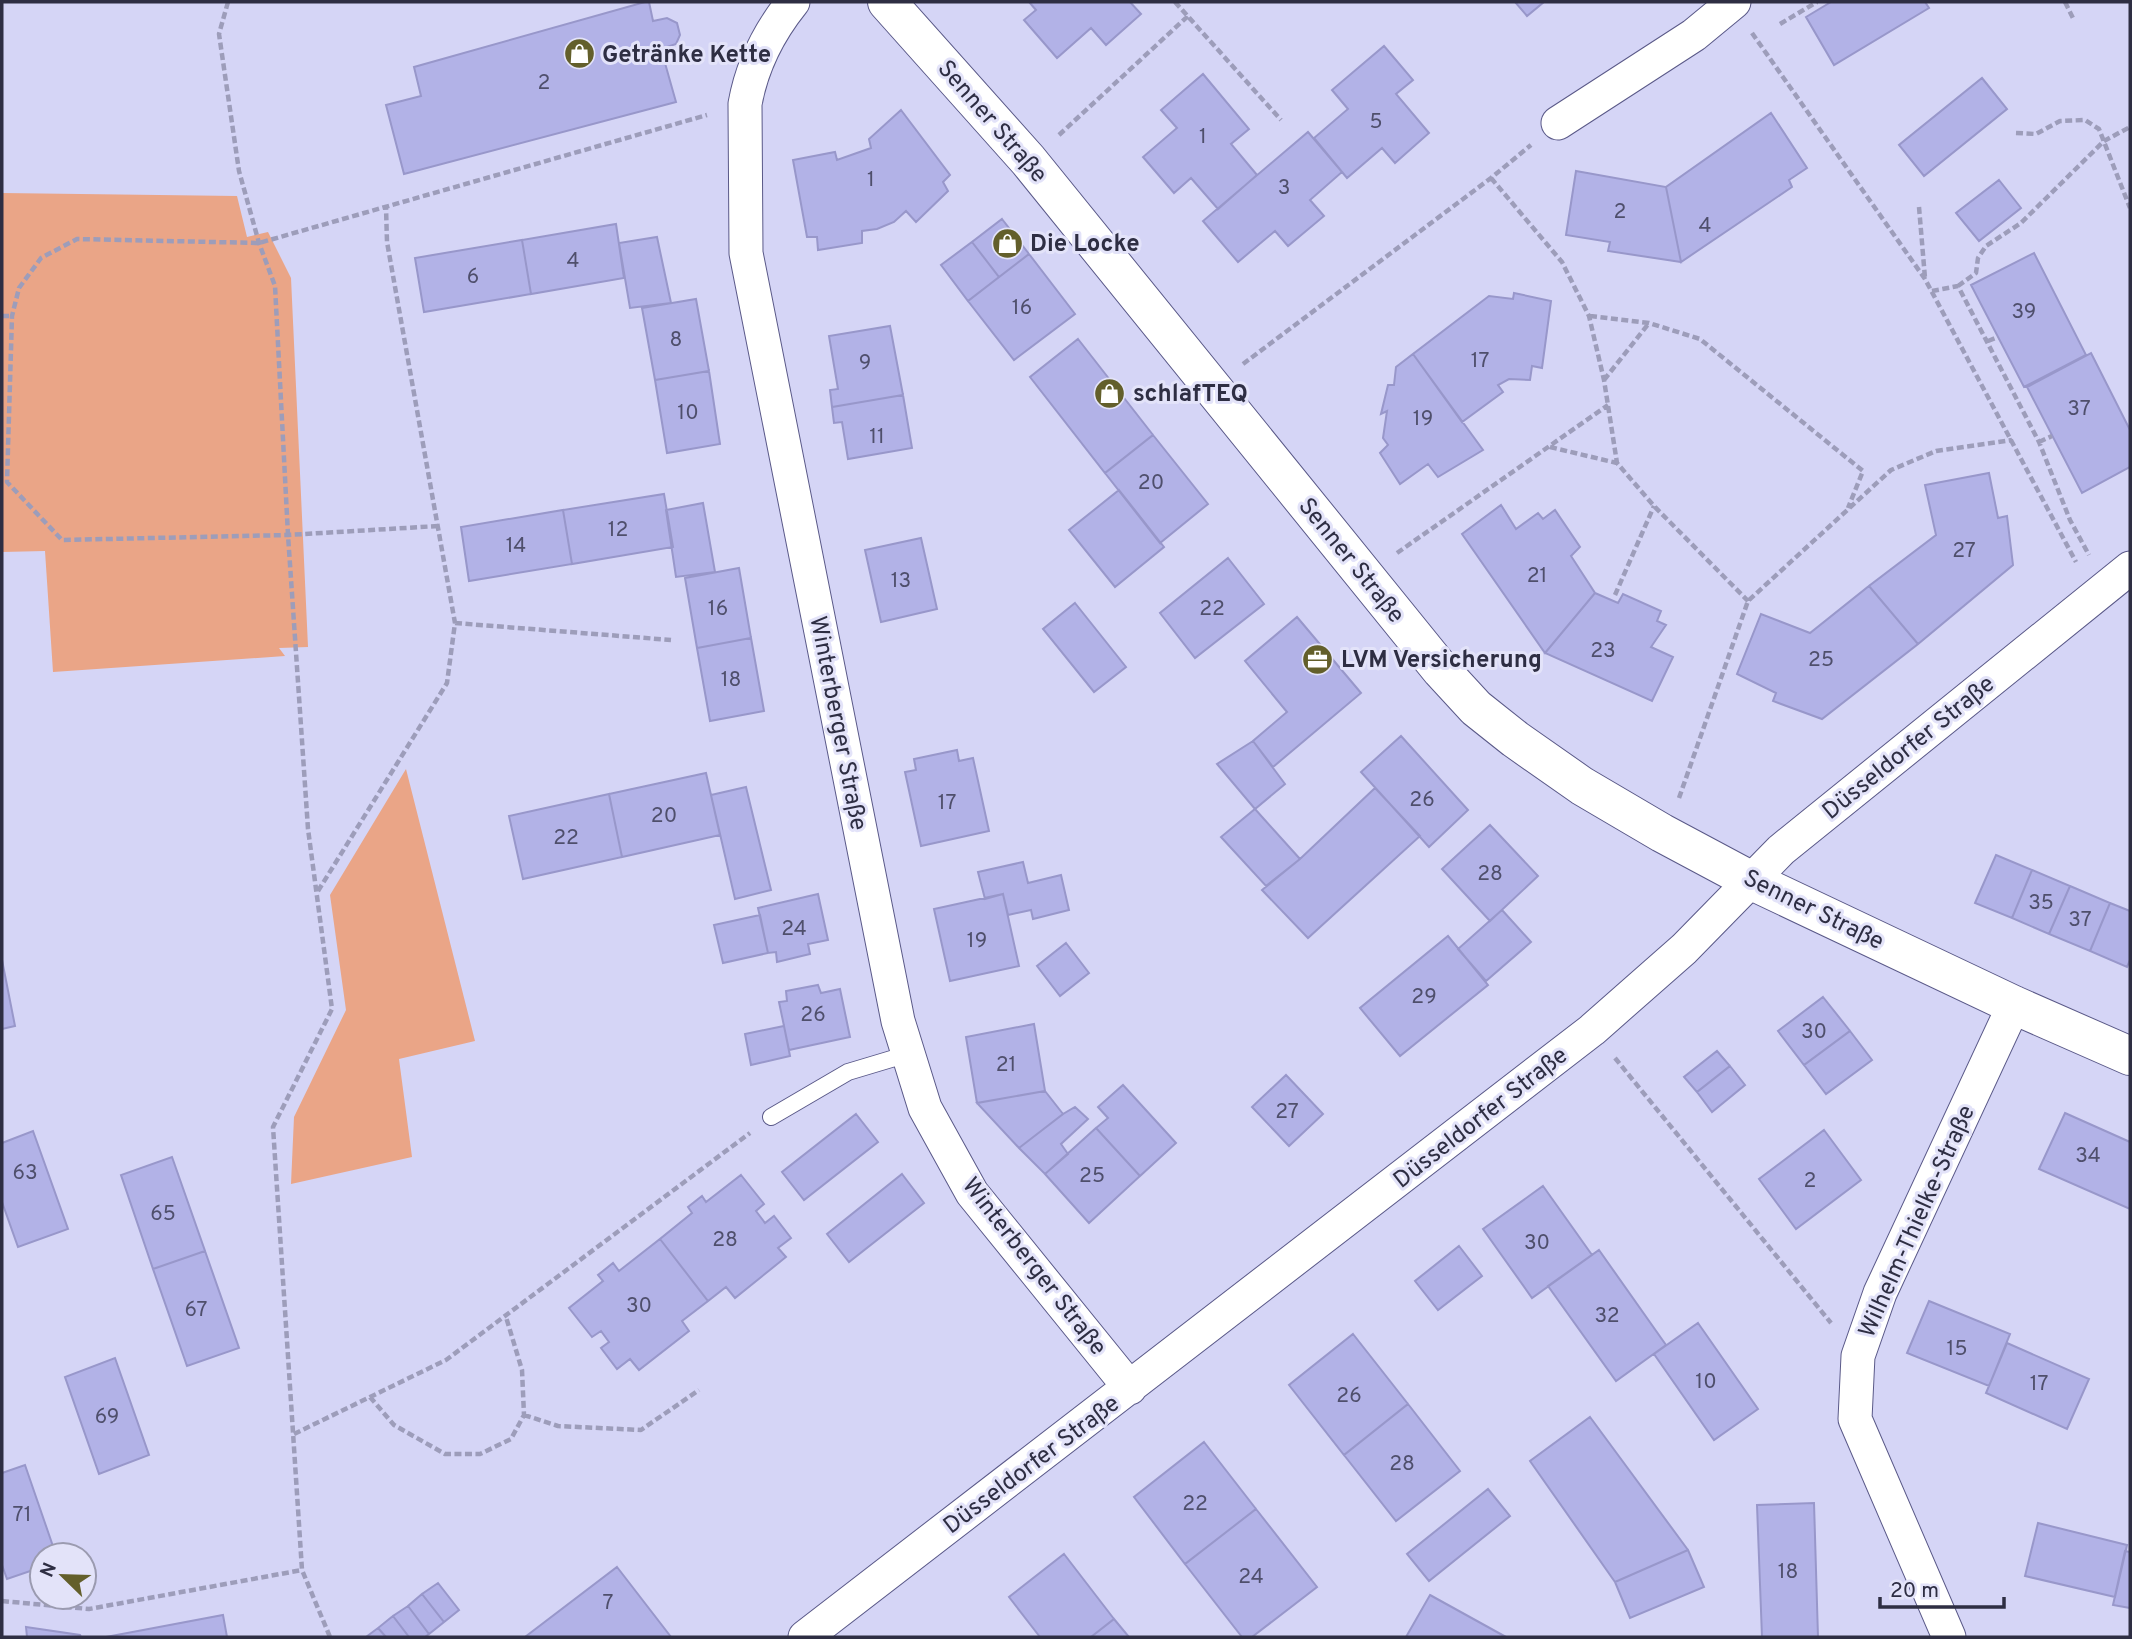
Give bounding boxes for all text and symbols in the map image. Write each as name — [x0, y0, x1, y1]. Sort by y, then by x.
shop icon: Getränke Kette — [562, 37, 596, 71]
place label: Getränke Kette — [602, 41, 771, 71]
street label: Senner Straße — [930, 55, 1053, 190]
house number: 2 — [538, 70, 550, 97]
house number: 5 — [1369, 109, 1383, 136]
house number: 1 — [1199, 124, 1207, 151]
house number: 1 — [867, 167, 875, 194]
house number: 3 — [1278, 175, 1290, 202]
house number: 2 — [1614, 199, 1626, 226]
house number: 4 — [1698, 213, 1712, 240]
shop icon: Die Locke — [990, 226, 1024, 260]
place label: Die Locke — [1030, 230, 1140, 260]
house number: 4 — [566, 248, 580, 275]
house number: 6 — [467, 264, 479, 291]
house number: 16 — [1012, 295, 1032, 322]
house number: 39 — [2012, 299, 2036, 326]
house number: 8 — [670, 327, 682, 354]
house number: 17 — [1471, 348, 1489, 375]
house number: 9 — [859, 350, 871, 377]
shop icon: schlafTEQ — [1093, 376, 1127, 410]
place label: schlafTEQ — [1133, 380, 1248, 410]
house number: 37 — [2067, 396, 2091, 423]
house number: 10 — [677, 400, 699, 427]
house number: 19 — [1413, 406, 1433, 433]
house number: 11 — [869, 424, 885, 451]
house number: 20 — [1138, 470, 1164, 497]
street label: Senner Straße — [1291, 492, 1410, 630]
house number: 12 — [608, 517, 628, 544]
house number: 14 — [506, 533, 526, 560]
house number: 27 — [1952, 538, 1976, 565]
house number: 21 — [1527, 563, 1547, 590]
house number: 13 — [891, 568, 911, 595]
house number: 16 — [708, 596, 728, 623]
house number: 22 — [1199, 596, 1225, 623]
street label: Winterberger Straße — [802, 614, 873, 833]
house number: 23 — [1590, 638, 1616, 665]
office icon: LVM Versicherung — [1301, 642, 1335, 676]
place label: LVM Versicherung — [1341, 646, 1542, 676]
house number: 25 — [1808, 647, 1834, 674]
house number: 18 — [721, 667, 741, 694]
street label: Düsseldorfer Straße — [1817, 670, 2001, 827]
house number: 26 — [1409, 787, 1435, 814]
house number: 17 — [938, 790, 956, 817]
house number: 20 — [651, 803, 677, 830]
house number: 22 — [553, 825, 579, 852]
house number: 28 — [1477, 861, 1503, 888]
street label: Senner Straße — [1738, 864, 1888, 958]
house number: 35 — [2028, 890, 2054, 917]
house number: 37 — [2068, 907, 2092, 934]
house number: 24 — [781, 916, 807, 943]
house number: 19 — [967, 928, 987, 955]
house number: 29 — [1411, 984, 1437, 1011]
house number: 26 — [800, 1002, 826, 1029]
house number: 30 — [1801, 1019, 1827, 1046]
street label: Düsseldorfer Straße — [1388, 1041, 1574, 1196]
house number: 21 — [996, 1052, 1016, 1079]
house number: 27 — [1275, 1099, 1299, 1126]
street label: Wilhelm-Thielke-Straße — [1853, 1101, 1983, 1343]
house number: 34 — [2075, 1143, 2101, 1170]
house number: 63 — [12, 1160, 38, 1187]
house number: 25 — [1079, 1163, 1105, 1190]
house number: 2 — [1804, 1168, 1816, 1195]
street label: Winterberger Straße — [955, 1172, 1112, 1362]
house number: 65 — [150, 1201, 176, 1228]
house number: 28 — [712, 1227, 738, 1254]
house number: 30 — [1524, 1230, 1550, 1257]
house number: 30 — [626, 1293, 652, 1320]
house number: 67 — [184, 1297, 208, 1324]
house number: 32 — [1594, 1303, 1620, 1330]
house number: 15 — [1947, 1336, 1967, 1363]
house number: 10 — [1695, 1369, 1717, 1396]
house number: 17 — [2030, 1371, 2048, 1398]
house number: 26 — [1336, 1383, 1362, 1410]
street label: Düsseldorfer Straße — [938, 1390, 1126, 1542]
house number: 69 — [95, 1404, 119, 1431]
house number: 28 — [1389, 1451, 1415, 1478]
house number: 22 — [1182, 1491, 1208, 1518]
house number: 71 — [12, 1502, 32, 1529]
north arrow — [28, 1541, 98, 1611]
text: N — [35, 1559, 63, 1581]
house number: 18 — [1778, 1559, 1798, 1586]
house number: 24 — [1238, 1564, 1264, 1591]
scale bar — [1880, 1566, 2004, 1610]
text: 20 m — [1890, 1578, 1939, 1605]
house number: 7 — [603, 1590, 614, 1617]

